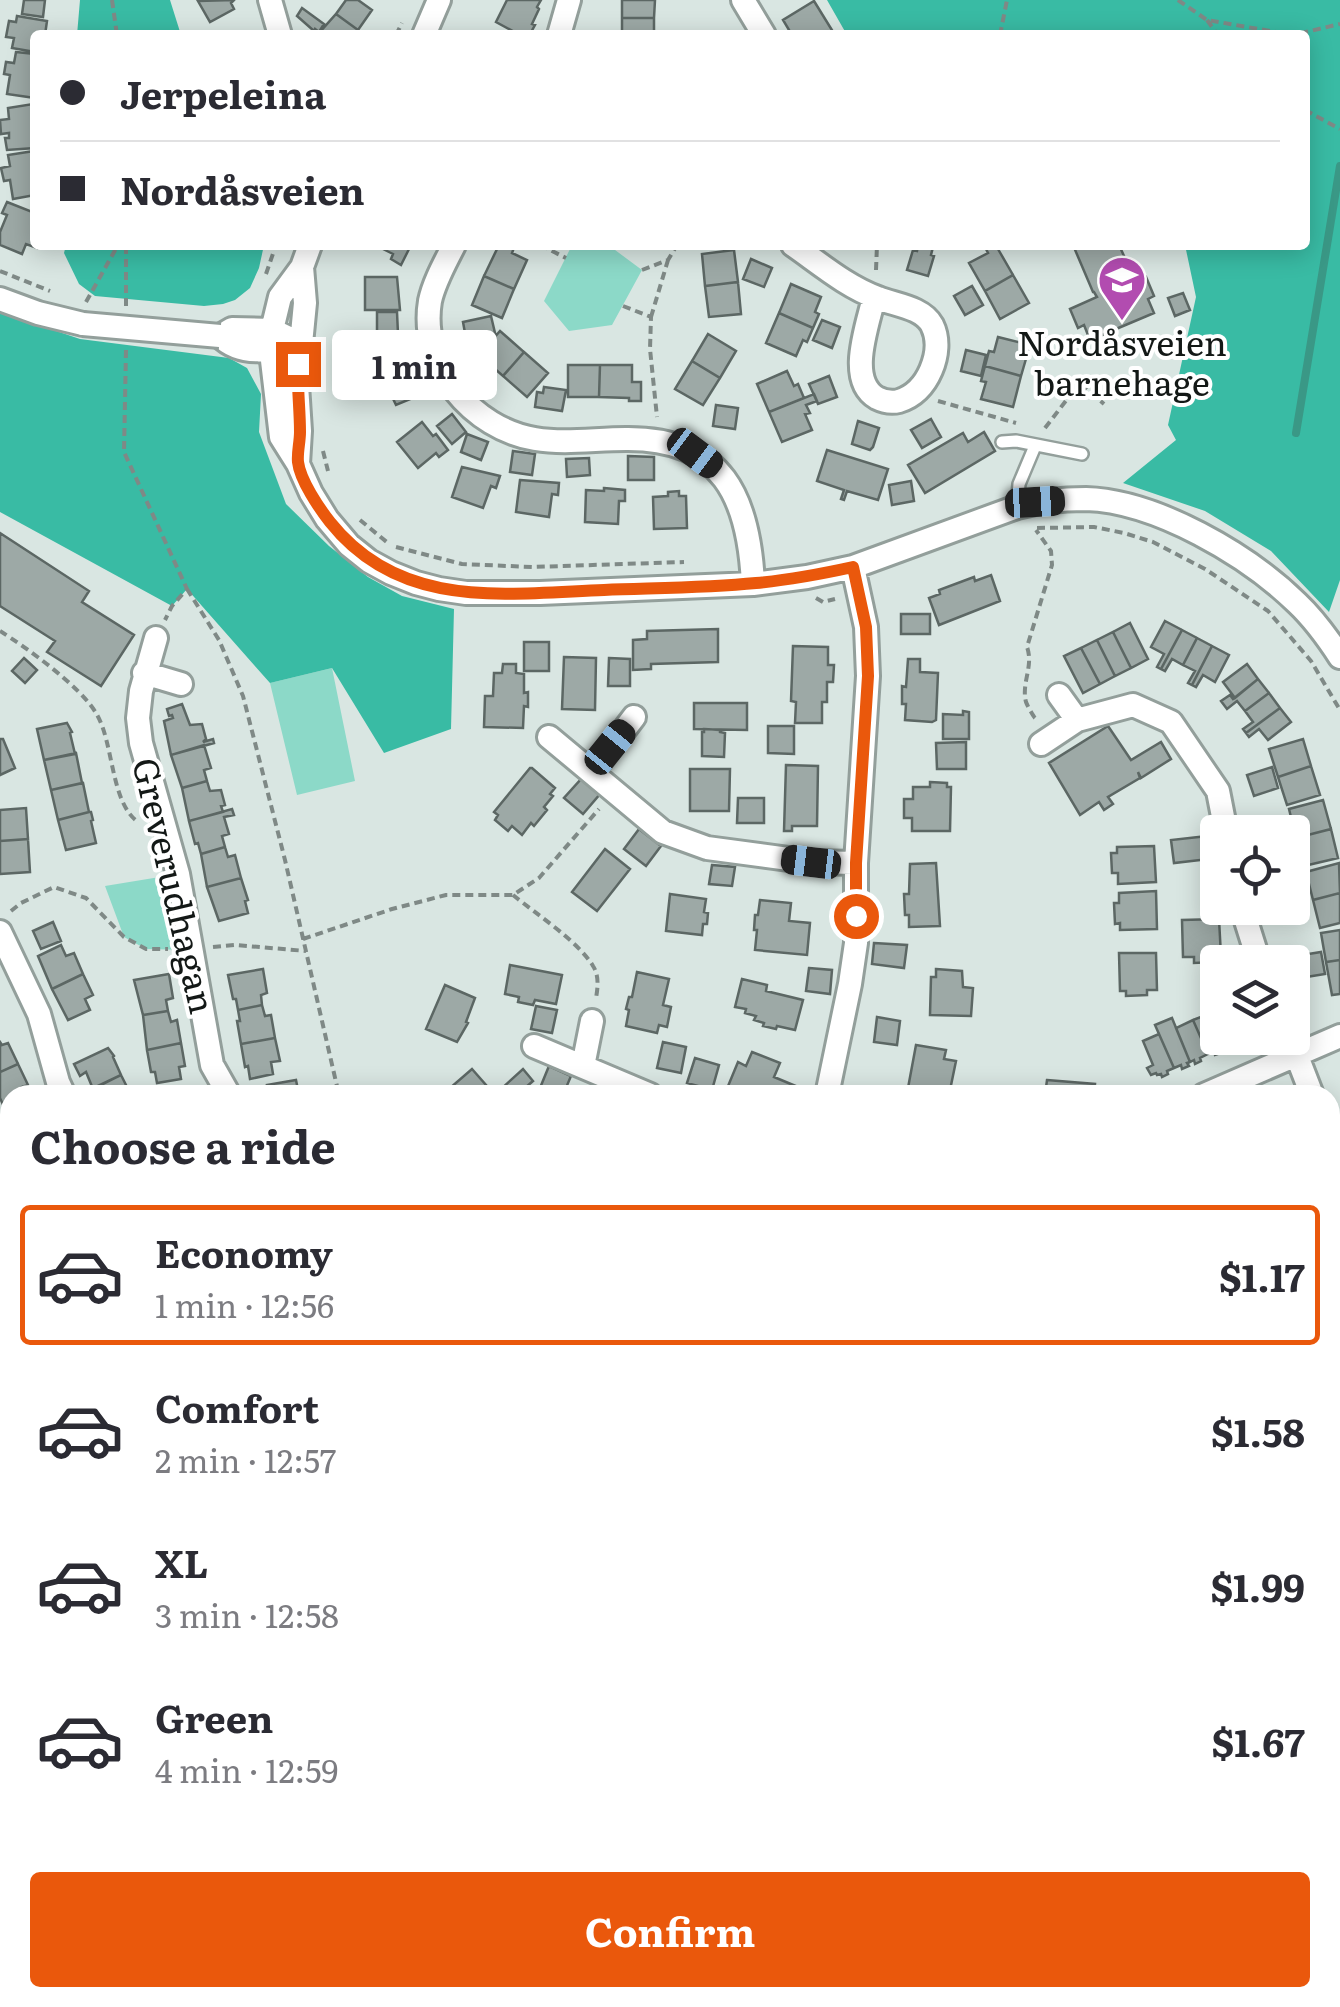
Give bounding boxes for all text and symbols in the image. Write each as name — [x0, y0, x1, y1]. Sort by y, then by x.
text: Jerpeleina — [120, 64, 326, 121]
text: Nordåsveien — [120, 160, 365, 217]
school or university icon: Nordåsveien barnehage — [1096, 254, 1148, 322]
place label: Nordåsveien barnehage — [1017, 315, 1227, 407]
callout: 1 min — [333, 329, 498, 399]
text: 1 min — [372, 341, 457, 389]
route end — [276, 342, 321, 387]
car — [662, 423, 728, 483]
car — [1004, 485, 1066, 519]
car — [579, 714, 641, 780]
street label: Greverudhagan — [121, 752, 231, 1018]
map controls — [1200, 815, 1310, 1055]
button: locate — [1200, 815, 1310, 925]
car — [779, 843, 843, 881]
route start — [834, 894, 879, 939]
button: layers — [1200, 945, 1310, 1055]
text: Choose a ride — [30, 1111, 336, 1178]
text: Economy — [155, 1223, 333, 1280]
icon: car — [35, 1230, 125, 1320]
text: $1.17 — [1219, 1247, 1305, 1304]
text: 1 min · 12:56 — [155, 1280, 334, 1328]
text: Comfort — [155, 1378, 319, 1435]
icon: car — [35, 1385, 125, 1475]
text: $1.58 — [1211, 1402, 1305, 1459]
text: 2 min · 12:57 — [155, 1435, 336, 1483]
text: XL — [155, 1533, 208, 1590]
icon: car — [35, 1540, 125, 1630]
text: $1.99 — [1210, 1557, 1305, 1614]
text: 3 min · 12:58 — [155, 1590, 339, 1638]
text: Green — [155, 1688, 273, 1745]
icon: car — [35, 1695, 125, 1785]
text: $1.67 — [1212, 1712, 1305, 1769]
text: 4 min · 12:59 — [155, 1745, 338, 1793]
button: Confirm — [30, 1872, 1310, 1987]

